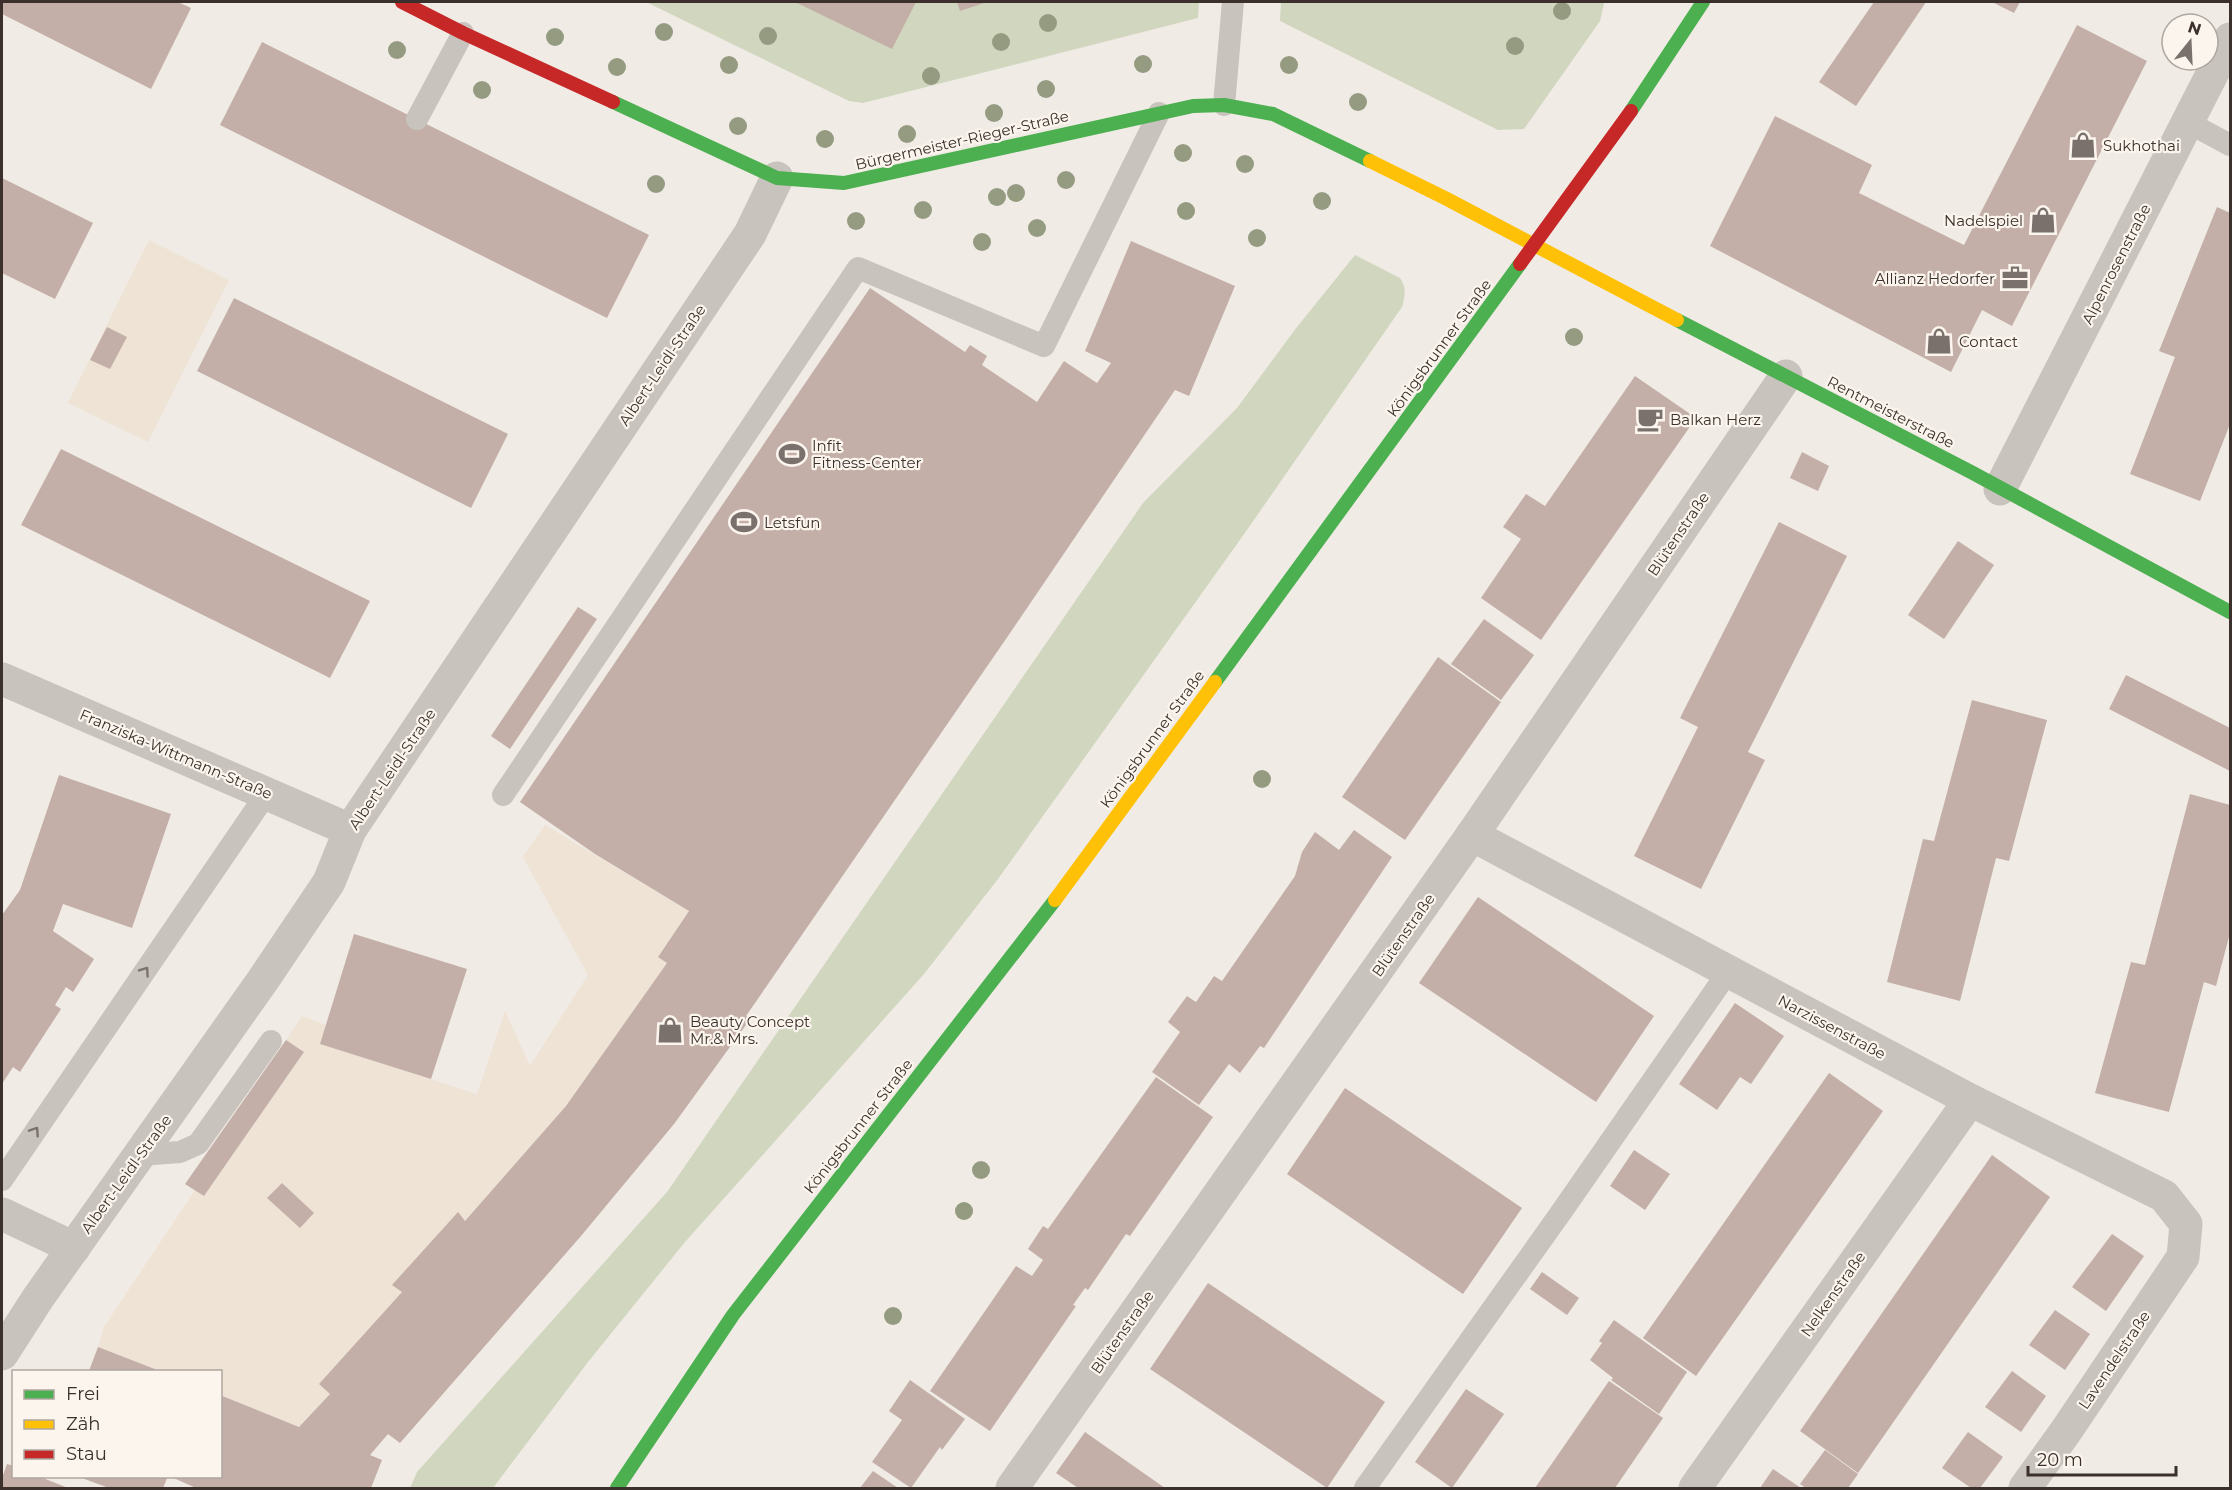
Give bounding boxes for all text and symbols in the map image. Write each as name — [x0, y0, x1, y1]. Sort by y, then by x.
north arrow — [2160, 12, 2220, 72]
text: N — [2185, 17, 2204, 39]
street label: Bürgermeister-Rieger-Straße — [853, 106, 1071, 174]
shop icon: Sukhothai — [2068, 130, 2098, 160]
place label: Sukhothai — [2103, 136, 2180, 155]
street label: Alpenrosenstraße — [2077, 201, 2155, 327]
shop icon: Nadelspiel — [2028, 205, 2058, 235]
place label: Nadelspiel — [1944, 211, 2023, 230]
office icon: Allianz Hedorfer — [2000, 263, 2030, 293]
place label: Allianz Hedorfer — [1875, 269, 1995, 288]
street label: Königsbrunner Straße — [1383, 275, 1495, 421]
street label: Albert-Leidl-Straße — [614, 301, 710, 429]
shop icon: Contact — [1924, 326, 1954, 356]
place label: Contact — [1959, 332, 2018, 351]
street label: Rentmeisterstraße — [1824, 372, 1958, 452]
cafe icon: Balkan Herz — [1635, 404, 1665, 434]
place label: Balkan Herz — [1670, 410, 1761, 429]
place label: Infit Fitness-Center — [812, 436, 922, 472]
sports icon: Infit Fitness-Center — [777, 439, 807, 469]
street label: Blütenstraße — [1643, 488, 1713, 580]
sports icon: Letsfun — [729, 507, 759, 537]
place label: Letsfun — [764, 513, 821, 532]
street label: Königsbrunner Straße — [1096, 666, 1208, 812]
street label: Franziska-Wittmann-Straße — [77, 705, 275, 803]
street label: Albert-Leidl-Straße — [344, 705, 440, 833]
street label: Blütenstraße — [1367, 890, 1439, 980]
one-way arrow — [138, 966, 149, 977]
street label: Narzissenstraße — [1775, 991, 1889, 1063]
place label: Beauty Concept Mr.& Mrs. — [690, 1012, 810, 1048]
shop icon: Beauty Concept Mr.& Mrs. — [655, 1015, 685, 1045]
street label: Königsbrunner Straße — [800, 1055, 916, 1197]
street label: Albert-Leidl-Straße — [77, 1111, 175, 1237]
one-way arrow — [28, 1127, 39, 1138]
street label: Nelkenstraße — [1797, 1248, 1869, 1340]
street label: Blütenstraße — [1086, 1287, 1158, 1377]
street label: Lavendelstraße — [2074, 1307, 2154, 1413]
legend — [12, 1370, 222, 1478]
text: Frei — [66, 1383, 100, 1405]
text: Zäh — [66, 1413, 101, 1435]
scale bar — [2028, 1439, 2176, 1477]
text: Stau — [66, 1443, 107, 1465]
text: 20 m — [2037, 1449, 2083, 1471]

